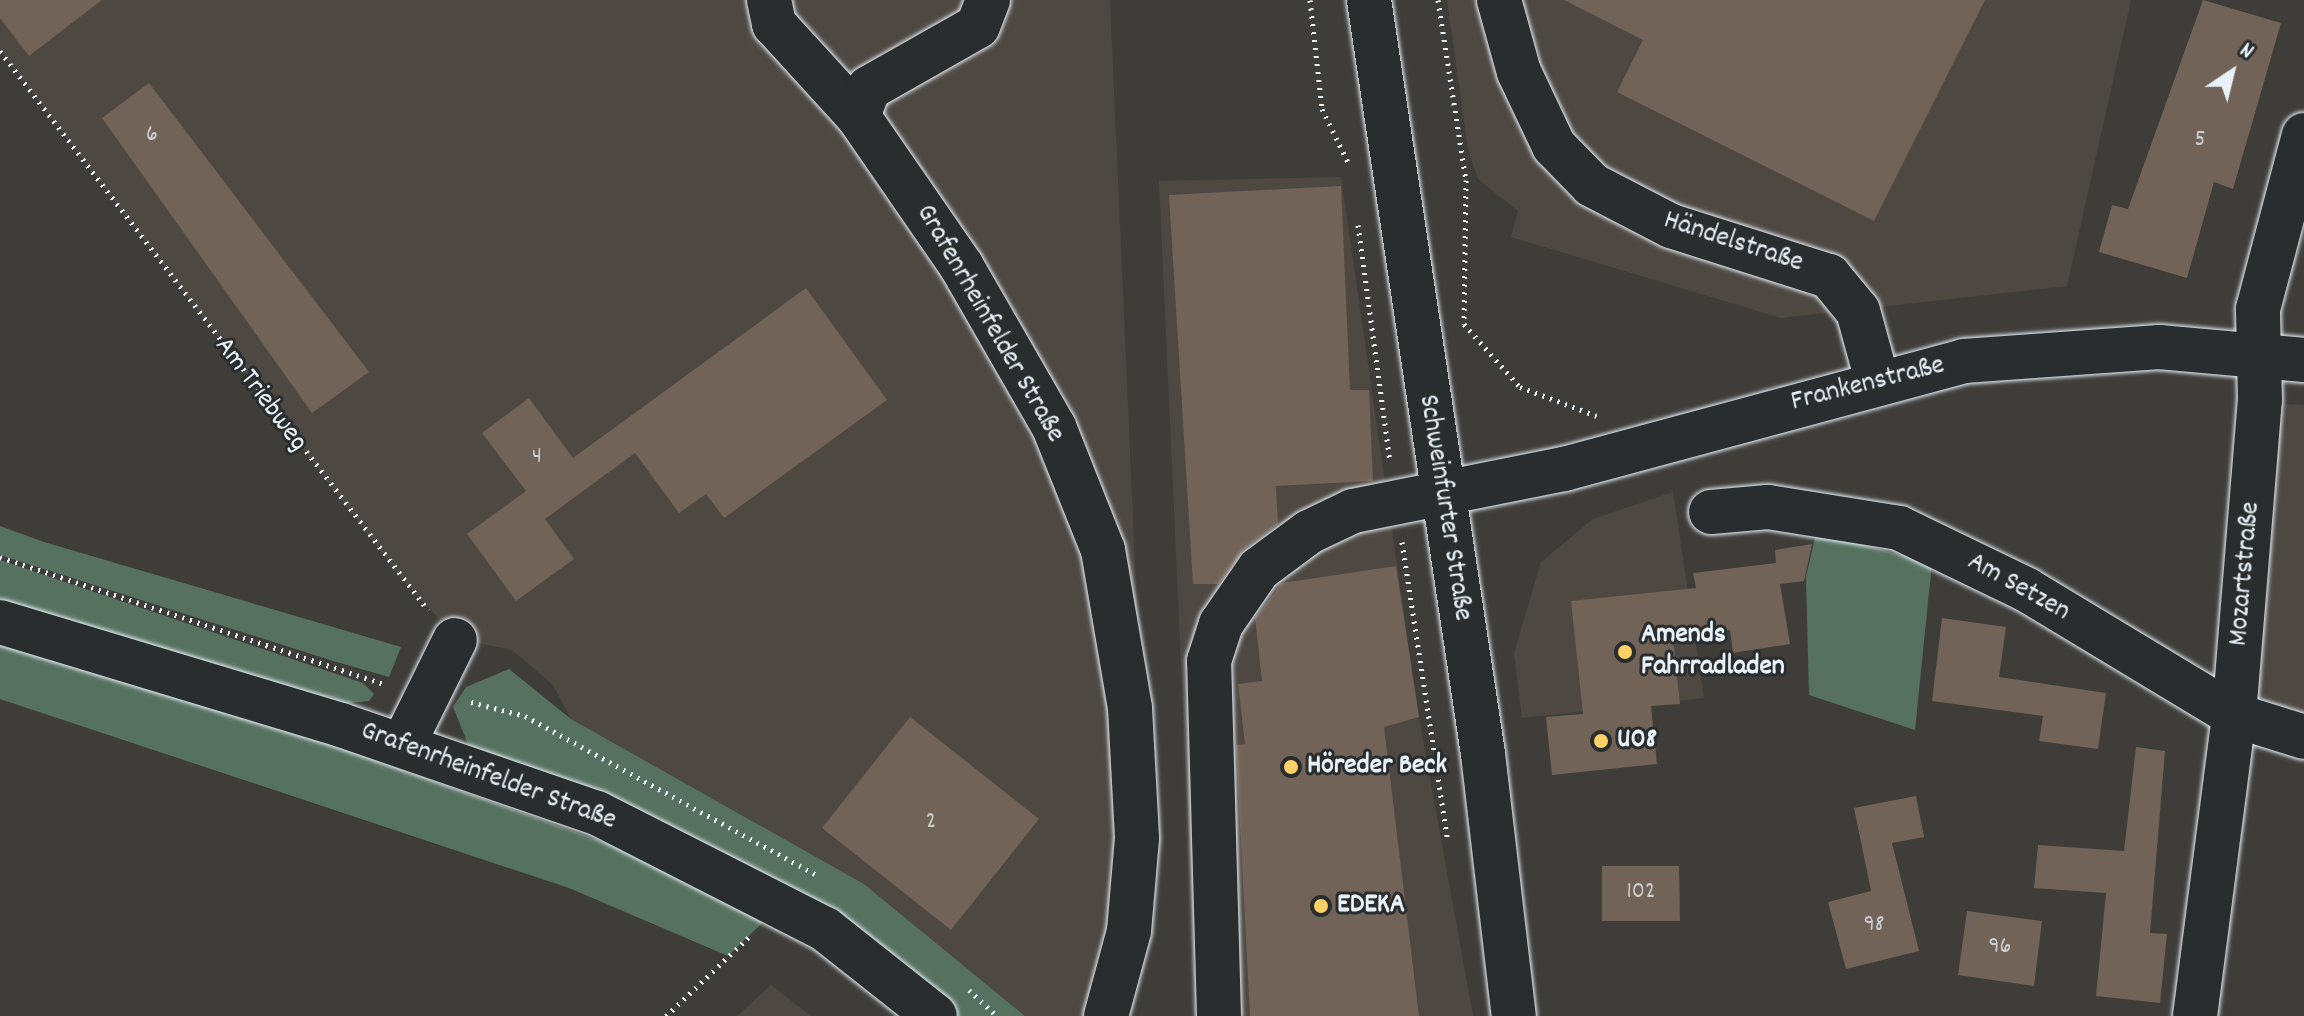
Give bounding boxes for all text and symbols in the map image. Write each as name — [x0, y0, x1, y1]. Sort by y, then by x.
north arrow — [2192, 32, 2272, 112]
text: N — [2233, 36, 2259, 68]
house number: 6 — [146, 122, 158, 150]
house number: 5 — [2194, 127, 2206, 155]
street label: Grafenrheinfelder Straße — [907, 199, 1071, 449]
street label: Händelstraße — [1659, 205, 1807, 281]
street label: Am Triebweg — [206, 331, 314, 459]
street label: Frankenstraße — [1788, 350, 1948, 420]
street label: Schweinfurter Straße — [1410, 393, 1478, 623]
house number: 4 — [532, 444, 542, 472]
street label: Mozartstraße — [2223, 501, 2269, 647]
street label: Am Setzen — [1961, 546, 2075, 630]
place label: Amends Fahrradladen — [1641, 619, 1785, 685]
marker: Amends Fahrradladen — [1616, 643, 1634, 661]
street label: Grafenrheinfelder Straße — [356, 715, 620, 839]
place label: U08 — [1617, 724, 1657, 758]
marker: U08 — [1592, 732, 1610, 750]
place label: Höreder Beck — [1307, 750, 1447, 784]
marker: Höreder Beck — [1282, 758, 1300, 776]
house number: 2 — [926, 809, 936, 837]
house number: 102 — [1627, 879, 1655, 907]
place label: EDEKA — [1337, 889, 1405, 923]
marker: EDEKA — [1312, 897, 1330, 915]
house number: 98 — [1864, 912, 1884, 940]
house number: 96 — [1989, 934, 2011, 962]

